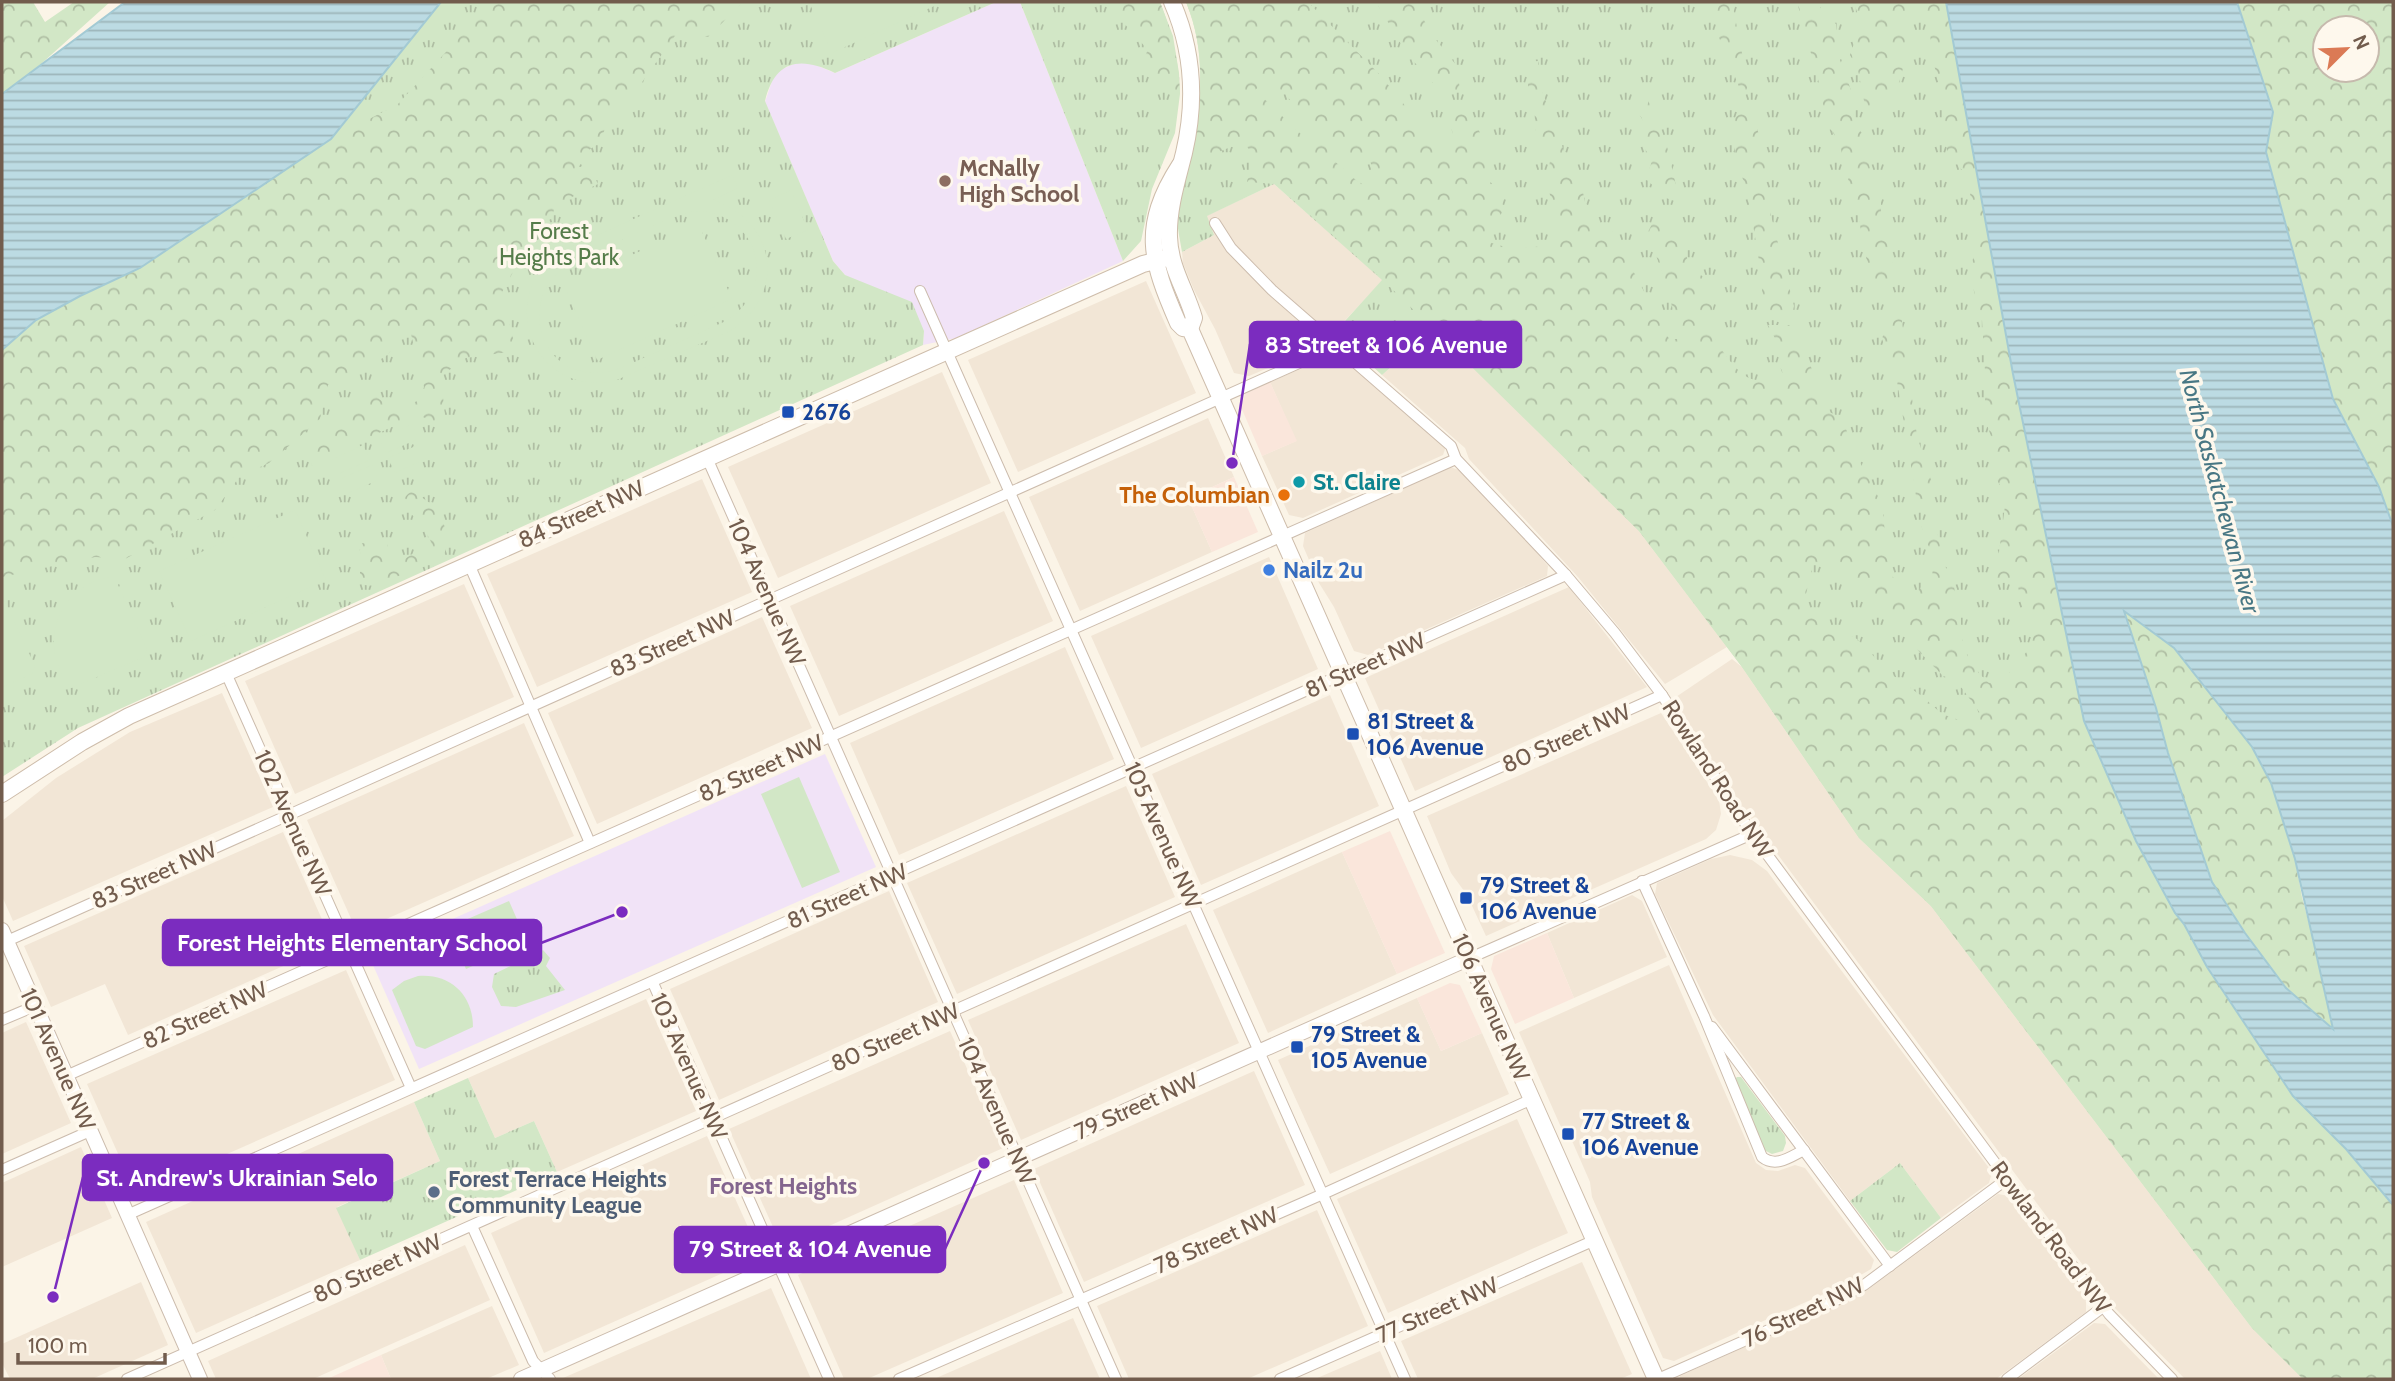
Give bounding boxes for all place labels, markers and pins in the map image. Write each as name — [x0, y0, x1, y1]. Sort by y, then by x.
place label: McNally High School — [959, 154, 1079, 208]
marker: McNally High School — [937, 173, 953, 189]
callout: 83 Street & 106 Avenue — [1250, 322, 1521, 367]
place label: 2676 — [802, 398, 851, 426]
marker: 2676 — [780, 404, 796, 420]
place label: St. Claire — [1313, 468, 1401, 496]
marker: St. Claire — [1291, 474, 1307, 490]
place label: The Columbian — [1119, 481, 1270, 509]
marker: The Columbian — [1276, 487, 1292, 503]
place label: Nailz 2u — [1283, 556, 1363, 584]
marker: Nailz 2u — [1261, 562, 1277, 578]
place label: 81 Street & 106 Avenue — [1367, 707, 1484, 761]
marker: 81 Street & 106 Avenue — [1345, 726, 1361, 742]
place label: 79 Street & 106 Avenue — [1480, 871, 1597, 925]
marker: 79 Street & 106 Avenue — [1458, 890, 1474, 906]
callout: Forest Heights Elementary School — [163, 920, 541, 965]
place label: 79 Street & 105 Avenue — [1311, 1020, 1427, 1074]
marker: 79 Street & 105 Avenue — [1289, 1039, 1305, 1055]
place label: 77 Street & 106 Avenue — [1582, 1107, 1699, 1161]
marker: 77 Street & 106 Avenue — [1560, 1126, 1576, 1142]
callout: St. Andrew's Ukrainian Selo — [83, 1155, 392, 1200]
place label: Forest Terrace Heights Community League — [448, 1165, 667, 1219]
marker: Forest Terrace Heights Community League — [426, 1184, 442, 1200]
callout: 79 Street & 104 Avenue — [675, 1227, 945, 1272]

